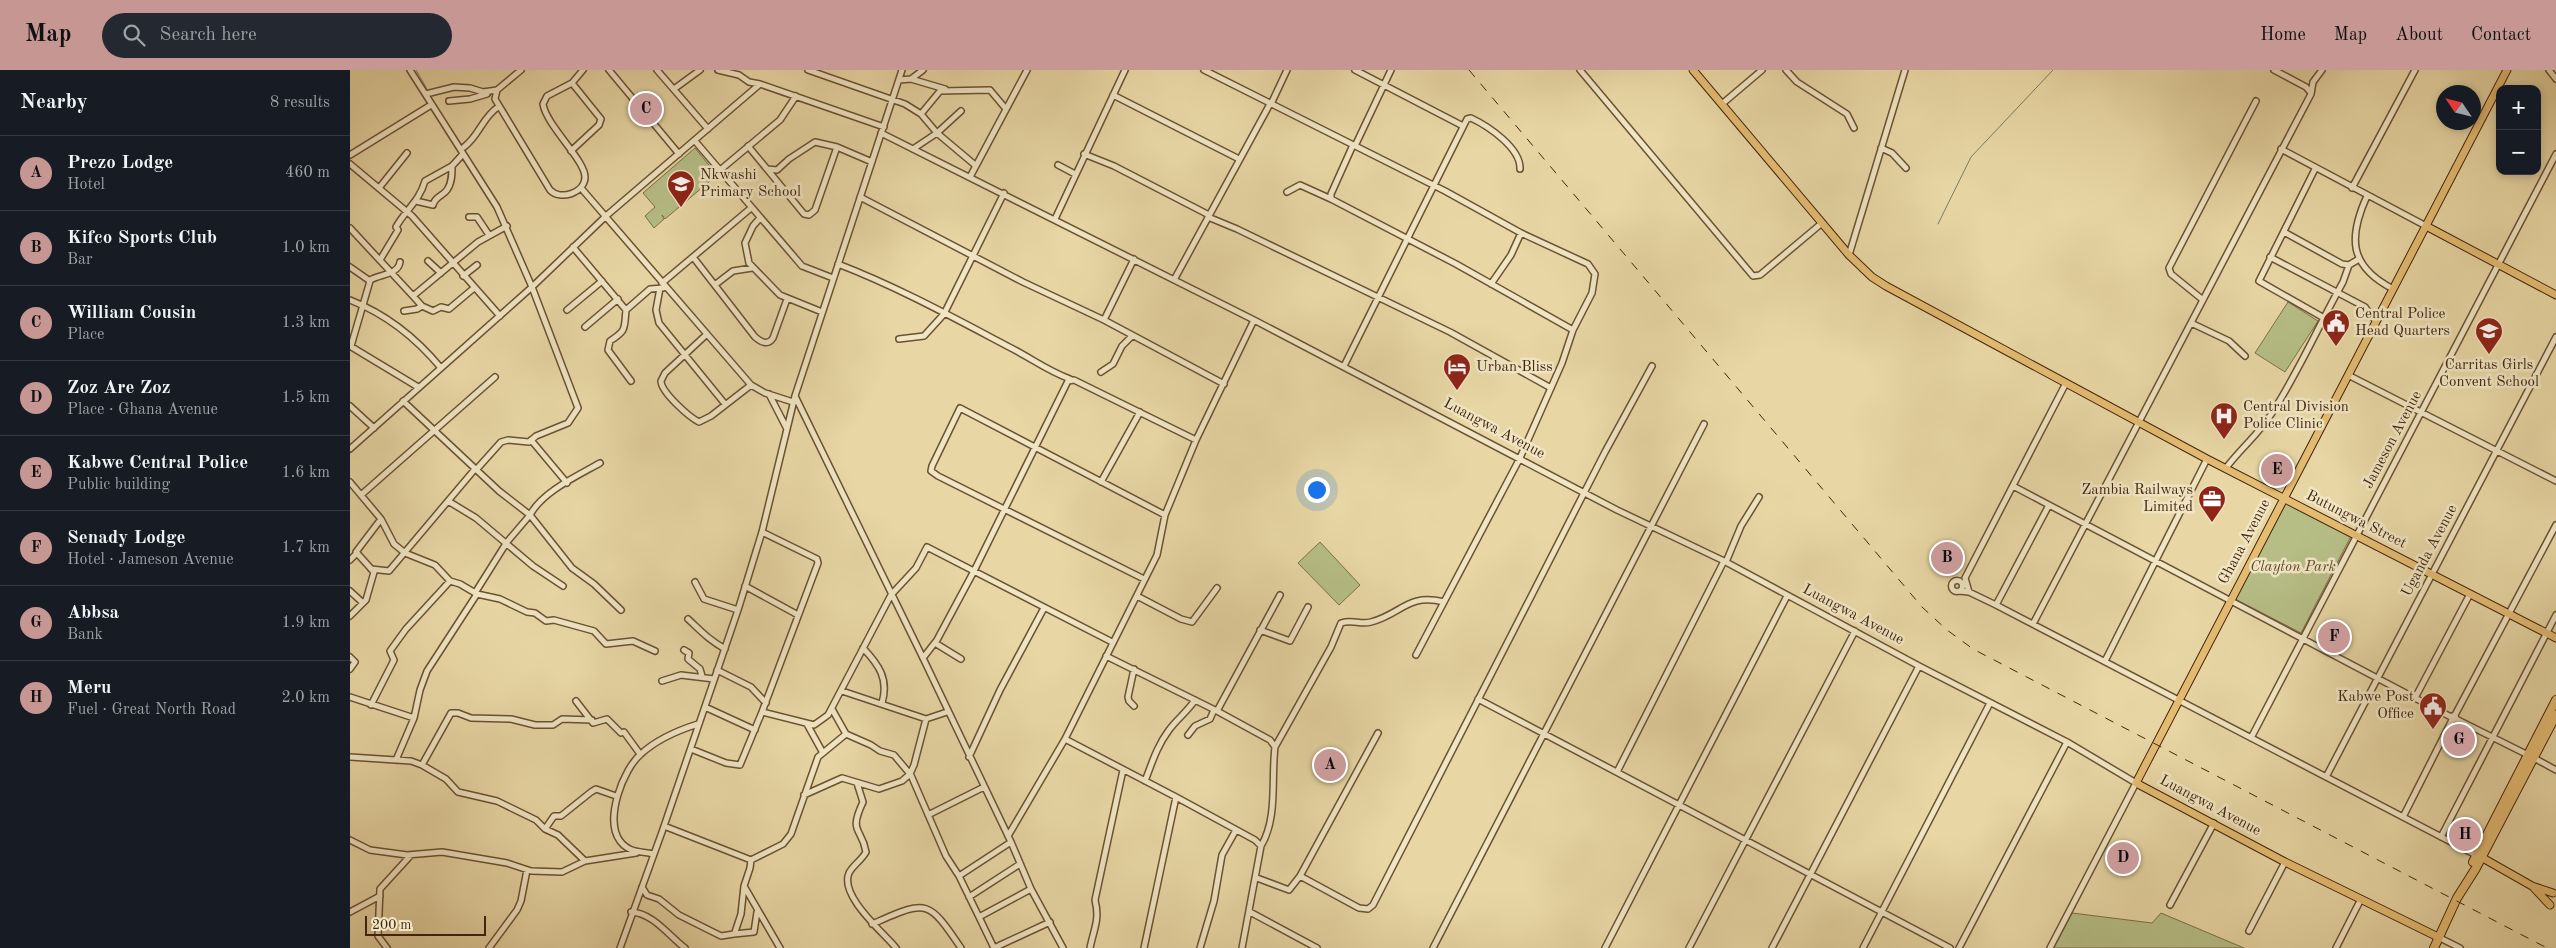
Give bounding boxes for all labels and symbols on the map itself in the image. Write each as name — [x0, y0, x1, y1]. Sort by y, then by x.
north arrow — [2436, 85, 2481, 130]
pin: C — [630, 90, 662, 128]
place label: Nkwashi Primary School — [700, 168, 801, 200]
school or university icon: Nkwashi Primary School — [666, 169, 696, 208]
place label: Central Police Head Quarters — [2355, 307, 2450, 339]
public building icon: Central Police Head Quarters — [2321, 308, 2351, 347]
school or university icon: Carritas Girls Convent School — [2474, 316, 2504, 355]
hotel icon: Urban Bliss — [1442, 352, 1472, 391]
place label: Carritas Girls Convent School — [2439, 358, 2539, 390]
place label: Urban Bliss — [1476, 360, 1553, 375]
street label: Jameson Avenue — [2361, 389, 2425, 491]
street label: Luangwa Avenue — [1441, 396, 1547, 462]
place label: Central Division Police Clinic — [2243, 400, 2349, 432]
hospital icon: Central Division Police Clinic — [2209, 401, 2239, 440]
pin: E — [2261, 451, 2293, 489]
your location — [1304, 477, 1330, 503]
place label: Zambia Railways Limited — [2082, 483, 2193, 515]
office icon: Zambia Railways Limited — [2197, 484, 2227, 523]
street label: Butungwa Street — [2303, 488, 2409, 552]
street label: Ghana Avenue — [2216, 497, 2274, 587]
street label: Uganda Avenue — [2399, 502, 2461, 599]
pin: B — [1931, 539, 1963, 577]
park label: Clayton Park — [2250, 560, 2336, 575]
street label: Luangwa Avenue — [1800, 582, 1906, 648]
pin: F — [2318, 618, 2350, 656]
place label: Kabwe Post Office — [2337, 690, 2414, 722]
public building icon: Kabwe Post Office — [2418, 691, 2448, 730]
pin: G — [2443, 721, 2475, 759]
pin: A — [1314, 746, 1346, 784]
street label: Luangwa Avenue — [2157, 773, 2263, 839]
pin: H — [2449, 816, 2481, 854]
pin: D — [2107, 839, 2139, 877]
scale bar — [365, 913, 486, 936]

